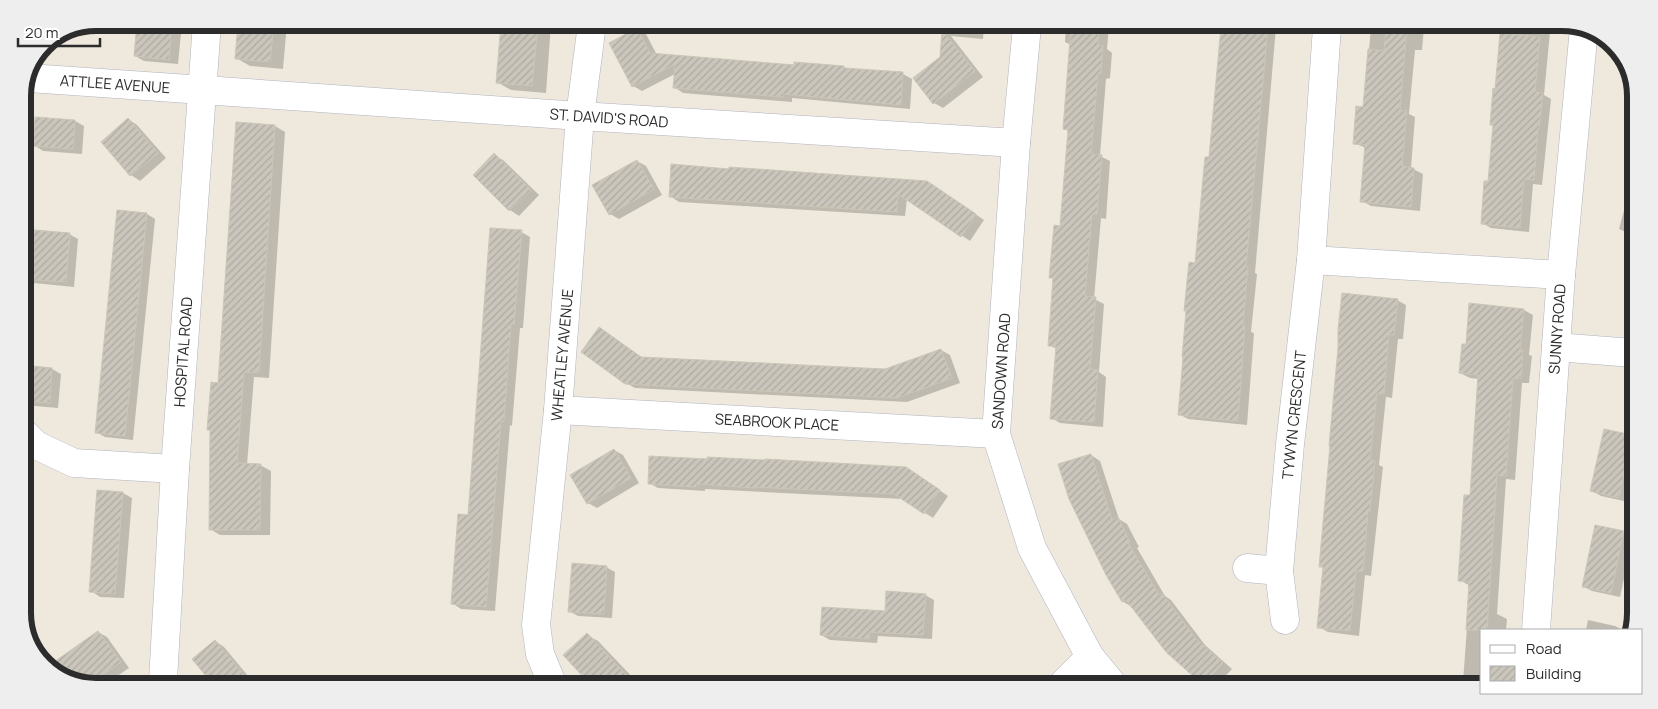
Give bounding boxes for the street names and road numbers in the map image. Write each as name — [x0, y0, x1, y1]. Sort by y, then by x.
street label: ATTLEE AVENUE — [59, 70, 171, 98]
street label: ST. DAVID'S ROAD — [549, 103, 669, 133]
street label: SUNNY ROAD — [1543, 283, 1571, 375]
street label: WHEATLEY AVENUE — [546, 288, 578, 422]
street label: HOSPITAL ROAD — [169, 296, 197, 408]
street label: SANDOWN ROAD — [986, 312, 1016, 430]
street label: TYWYN CRESCENT — [1277, 349, 1311, 480]
street label: SEABROOK PLACE — [714, 408, 840, 436]

